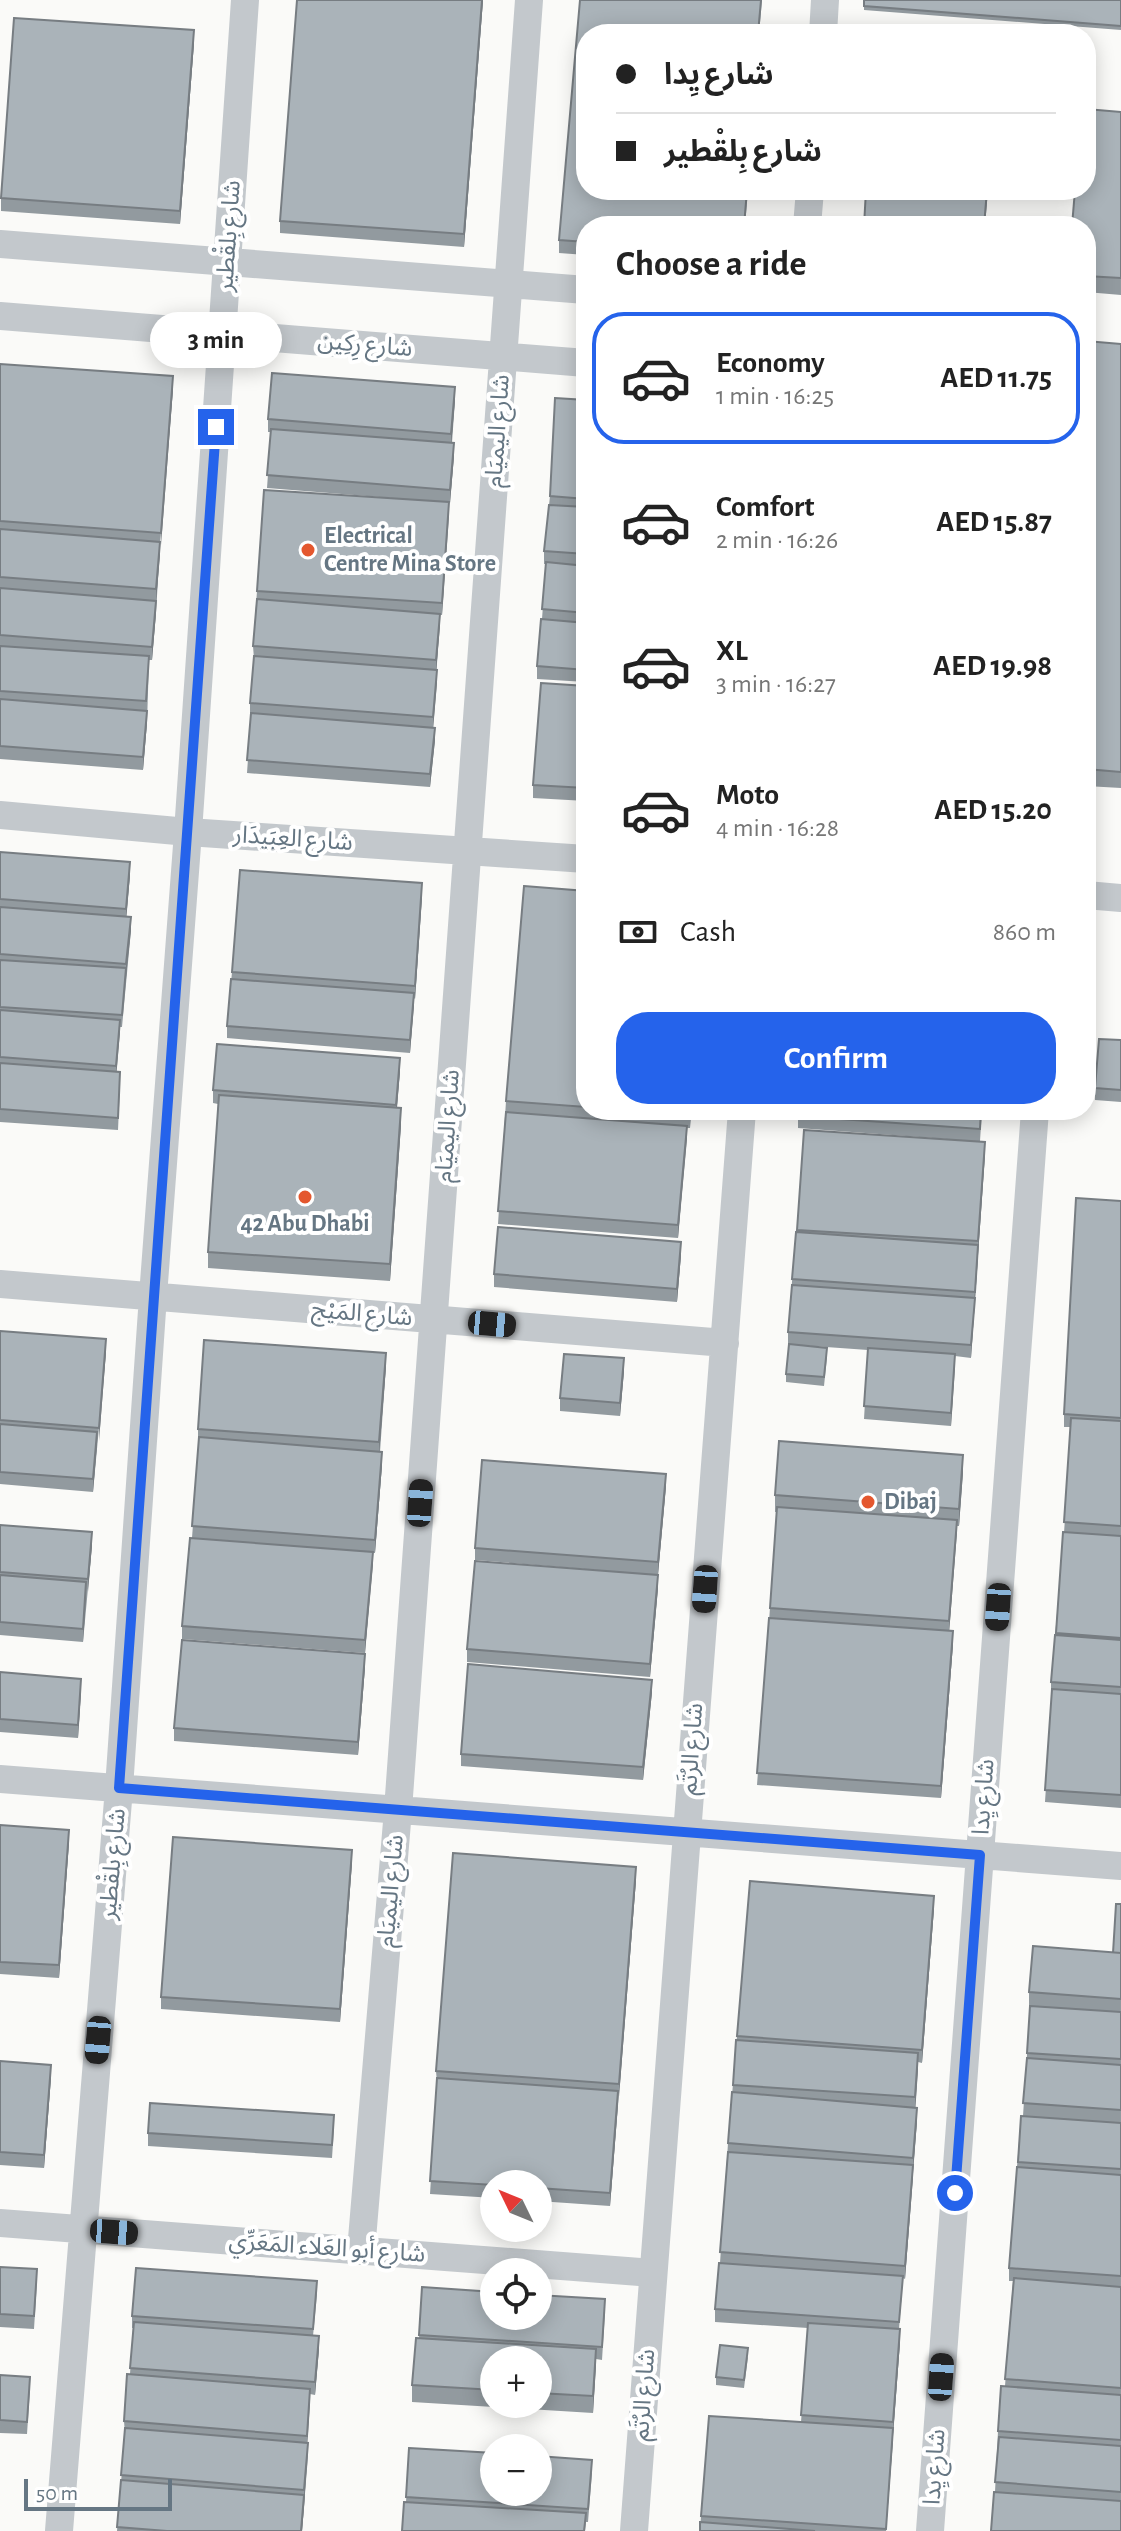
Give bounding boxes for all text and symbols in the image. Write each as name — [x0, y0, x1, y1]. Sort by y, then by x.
text: شارع يِدا — [664, 60, 774, 90]
text: شارع بِلقْطير — [664, 137, 822, 167]
street label: شارع بِلقْطير — [208, 179, 249, 294]
text: Choose a ride — [616, 246, 806, 282]
callout: 3 min — [150, 311, 282, 367]
text: 3 min — [188, 327, 244, 353]
street label: شارع رِكِين — [316, 329, 413, 366]
icon: car — [620, 342, 692, 414]
text: Economy — [716, 348, 825, 378]
text: AED 11.75 — [940, 363, 1052, 393]
street label: شارع اليميَام — [482, 374, 519, 489]
text: 1 min · 16:25 — [716, 383, 834, 409]
route end — [198, 409, 234, 445]
icon: car — [620, 486, 692, 558]
text: Comfort — [716, 492, 815, 522]
text: AED 15.87 — [936, 507, 1052, 537]
place label: Electrical Centre Mina Store — [324, 524, 496, 576]
text: 2 min · 16:26 — [716, 527, 838, 553]
marker: Electrical Centre Mina Store — [299, 541, 317, 559]
icon: car — [620, 630, 692, 702]
text: XL — [716, 636, 748, 666]
text: AED 19.98 — [933, 651, 1052, 681]
text: 3 min · 16:27 — [716, 671, 836, 697]
icon: car — [620, 774, 692, 846]
text: Moto — [716, 780, 779, 810]
text: AED 15.20 — [934, 795, 1052, 825]
text: 4 min · 16:28 — [716, 815, 839, 841]
street label: شارع العِبَيدَار — [231, 823, 354, 859]
icon: cash — [616, 910, 660, 954]
text: Cash — [680, 917, 736, 947]
text: 860 m — [993, 919, 1056, 945]
button: Confirm — [616, 1012, 1056, 1104]
street label: شارع اليميَام — [432, 1069, 469, 1184]
marker: 42 Abu Dhabi — [296, 1188, 314, 1206]
place label: 42 Abu Dhabi — [240, 1212, 370, 1236]
street label: شارع المَيْج — [310, 1298, 413, 1334]
car — [467, 1310, 517, 1338]
car — [406, 1478, 434, 1528]
place label: Dibaj — [884, 1490, 937, 1514]
marker: Dibaj — [859, 1493, 877, 1511]
car — [691, 1564, 719, 1614]
car — [984, 1582, 1012, 1632]
street label: شارع الرُتَم — [674, 1702, 711, 1796]
street label: شارع يِدا — [969, 1758, 1003, 1836]
street label: شارع بِلقْطير — [91, 1807, 134, 1922]
street label: شارع اليميَام — [374, 1834, 413, 1949]
car — [84, 2015, 112, 2065]
north arrow — [480, 2170, 552, 2242]
map controls — [480, 2170, 552, 2506]
route start — [937, 2175, 973, 2211]
car — [89, 2218, 139, 2246]
street label: شارع أبو العَلاء المَعَرِّي — [228, 2224, 426, 2272]
button: locate — [480, 2258, 552, 2330]
button: + — [480, 2346, 552, 2418]
street label: شارع الرُتَم — [626, 2348, 663, 2442]
car — [927, 2352, 955, 2402]
street label: شارع يِدا — [920, 2428, 954, 2506]
button: − — [480, 2434, 552, 2506]
scale bar — [24, 2475, 172, 2511]
text: 50 m — [36, 2482, 78, 2504]

